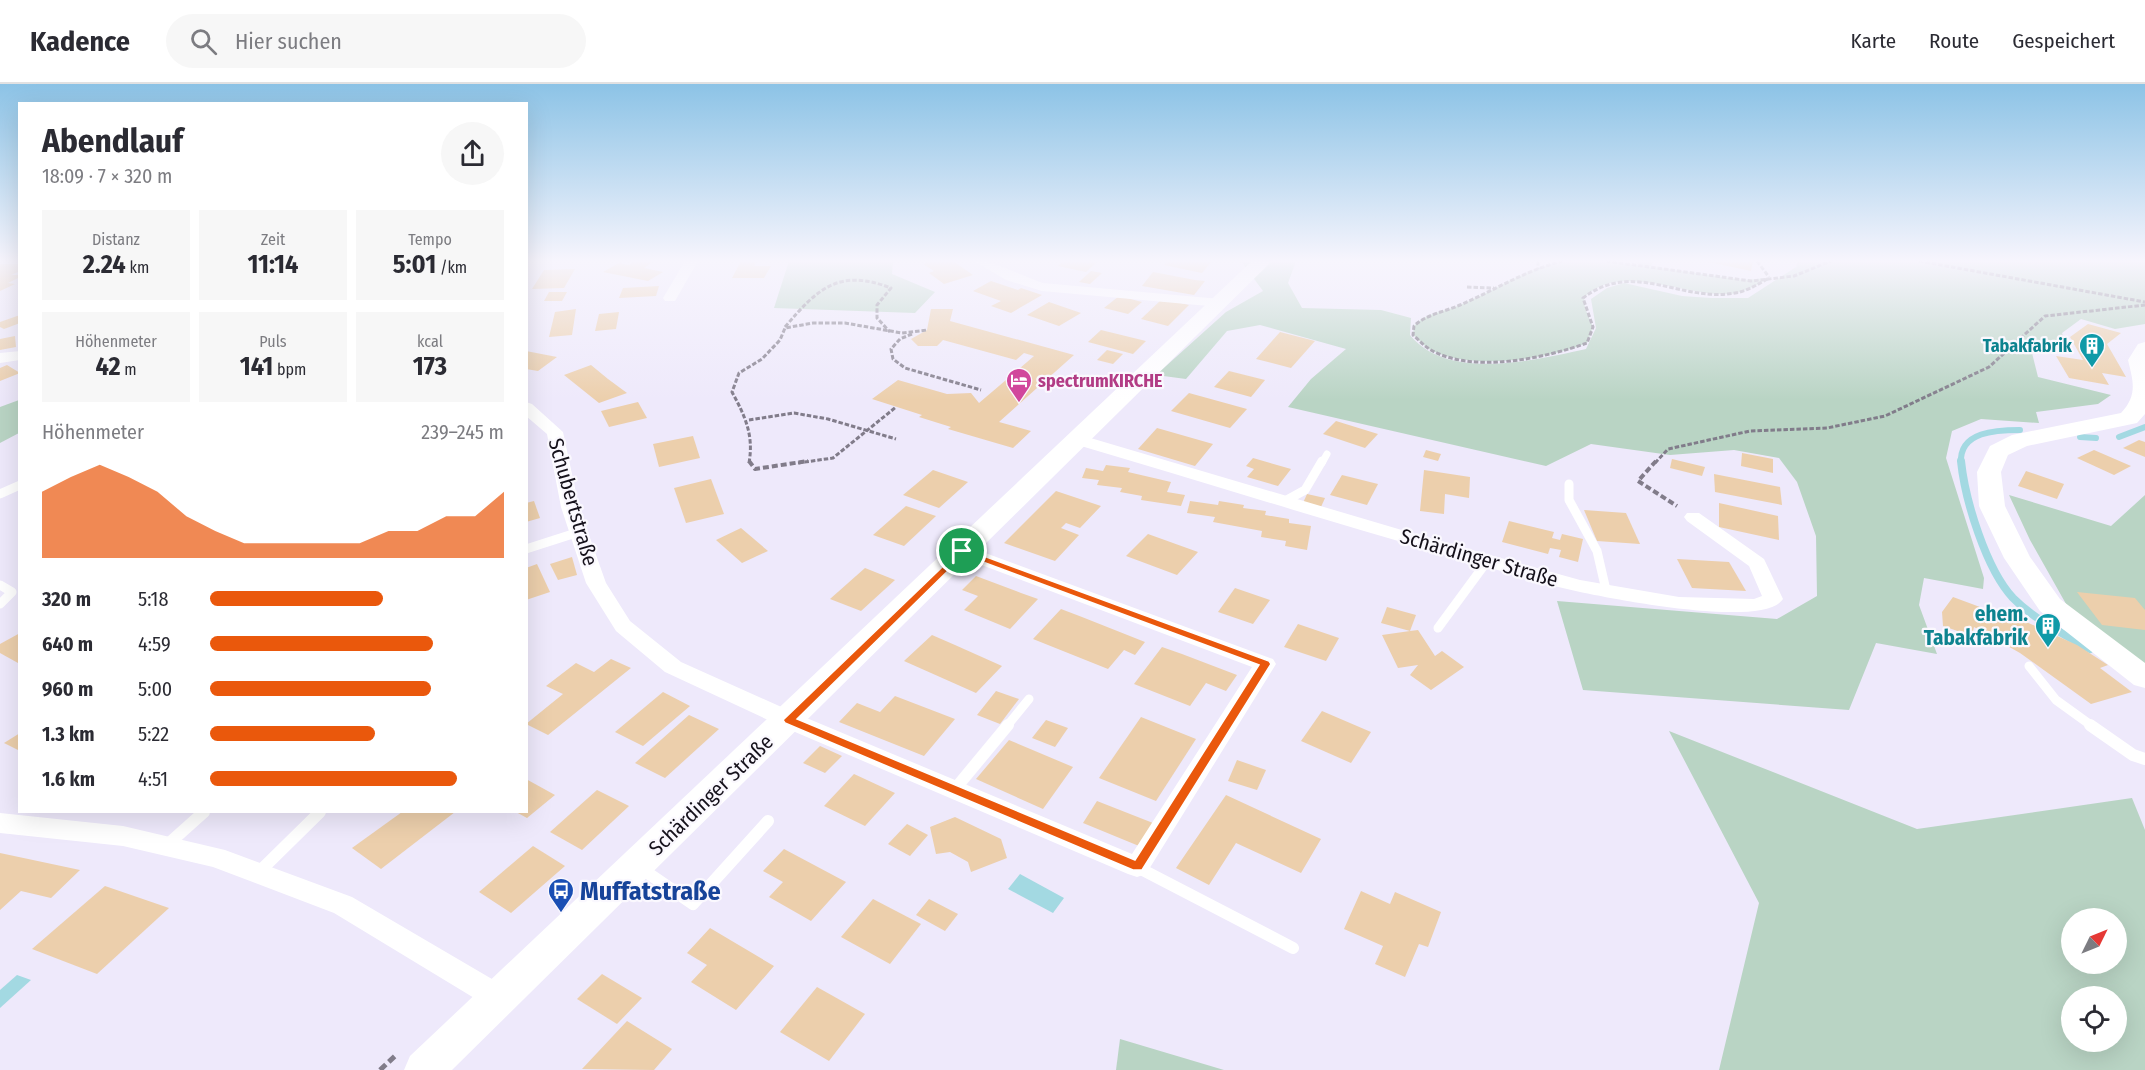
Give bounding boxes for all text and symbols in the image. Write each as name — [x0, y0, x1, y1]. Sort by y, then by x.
search box — [166, 14, 586, 68]
text: Kadence — [30, 25, 130, 58]
icon: search — [187, 25, 220, 58]
text: Hier suchen — [235, 28, 342, 55]
text: Karte — [1851, 28, 1896, 54]
text: Route — [1929, 28, 1979, 54]
text: Gespeichert — [2012, 28, 2115, 54]
text: Abendlauf — [42, 121, 183, 161]
button: share — [441, 122, 504, 185]
text: 18:09 · 7 × 320 m — [42, 164, 172, 188]
text: Distanz — [92, 230, 140, 249]
text: Zeit — [261, 230, 285, 249]
text: Tempo — [408, 230, 452, 249]
text: 2.24 — [83, 249, 126, 280]
text: 11:14 — [248, 249, 298, 280]
text: 5:01 — [393, 249, 436, 280]
text: km — [126, 258, 149, 277]
text: /km — [436, 258, 467, 277]
building icon: Tabakfabrik — [2077, 331, 2107, 369]
text: Höhenmeter — [75, 332, 157, 351]
text: Puls — [259, 332, 287, 351]
text: kcal — [417, 332, 443, 351]
place label: Tabakfabrik — [1983, 335, 2073, 357]
text: 42 — [95, 351, 121, 382]
text: 141 — [240, 351, 273, 382]
text: 173 — [413, 351, 447, 382]
text: m — [121, 360, 137, 379]
text: bpm — [273, 360, 306, 379]
hotel icon: spectrumKIRCHE — [1004, 366, 1034, 404]
place label: spectrumKIRCHE — [1038, 370, 1163, 392]
text: Höhenmeter — [42, 420, 144, 444]
text: 239–245 m — [421, 420, 504, 444]
street label: Schubertstraße — [542, 435, 604, 569]
street label: Schärdinger Straße — [1397, 523, 1561, 593]
pin — [936, 525, 987, 576]
icon: arrive — [945, 534, 978, 567]
text: 320 m — [42, 587, 91, 611]
text: 5:18 — [138, 587, 168, 611]
place label: ehem. Tabakfabrik — [1924, 601, 2028, 651]
building icon: ehem. Tabakfabrik — [2033, 611, 2063, 649]
text: 640 m — [42, 632, 93, 656]
text: 4:59 — [138, 632, 171, 656]
text: 960 m — [42, 677, 93, 701]
text: 5:00 — [138, 677, 172, 701]
text: 1.3 km — [42, 722, 94, 746]
text: 5:22 — [138, 722, 169, 746]
street label: Schärdinger Straße — [643, 729, 779, 861]
text: 1.6 km — [42, 767, 95, 791]
text: 4:51 — [138, 767, 168, 791]
bus stop icon: Muffatstraße — [546, 876, 576, 914]
place label: Muffatstraße — [580, 876, 721, 907]
north arrow — [2061, 908, 2127, 974]
map controls — [2061, 908, 2127, 1052]
button: locate — [2061, 986, 2127, 1052]

